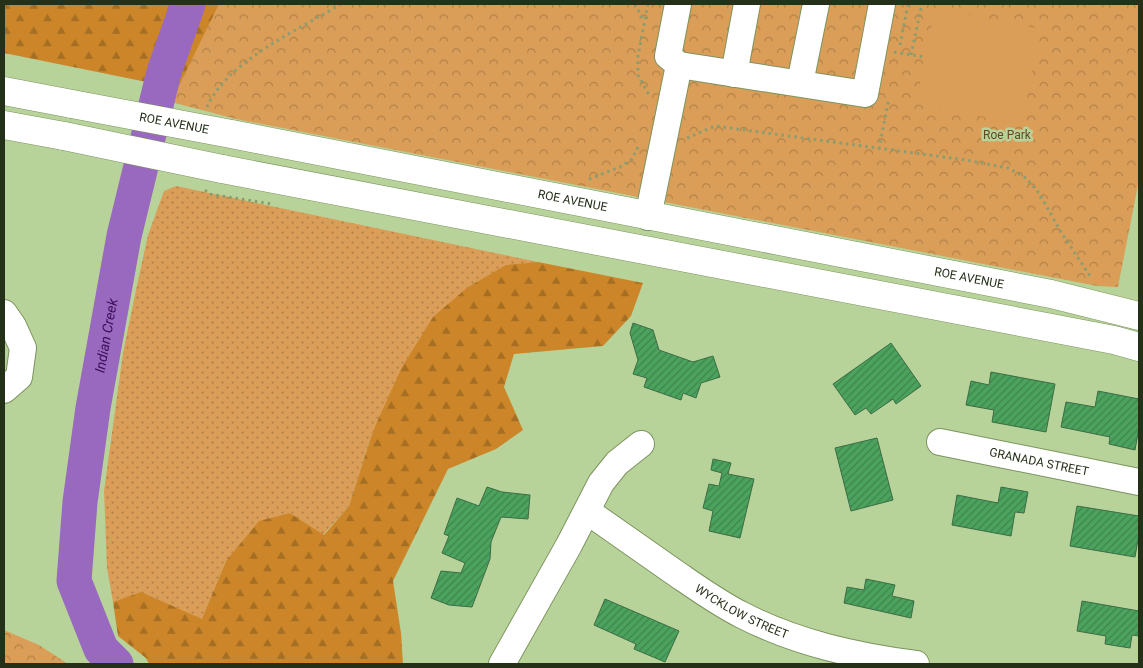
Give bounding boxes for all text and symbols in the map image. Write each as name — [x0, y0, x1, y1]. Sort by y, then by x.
street label: ROE AVENUE — [138, 110, 210, 137]
park label: Roe Park — [983, 128, 1032, 142]
street label: ROE AVENUE — [537, 187, 609, 214]
street label: ROE AVENUE — [933, 264, 1005, 292]
water label: Indian Creek — [91, 296, 121, 374]
street label: GRANADA STREET — [988, 445, 1090, 479]
street label: WYCKLOW STREET — [692, 581, 790, 642]

